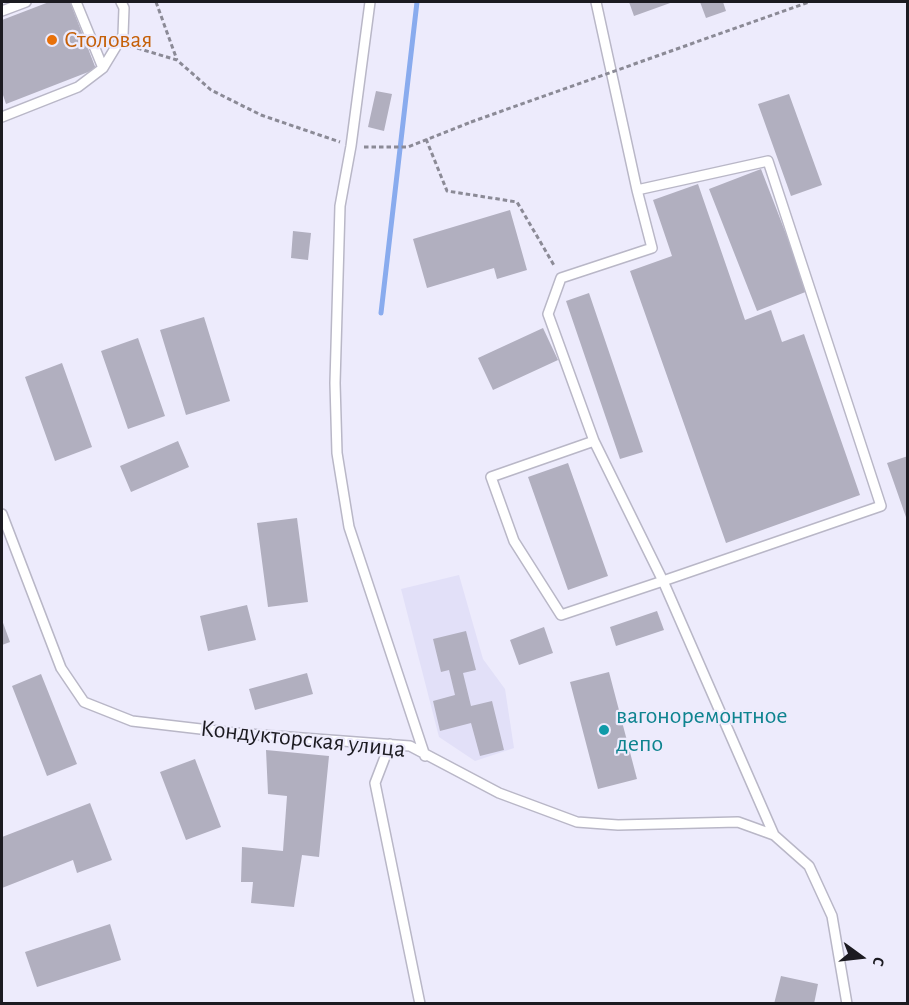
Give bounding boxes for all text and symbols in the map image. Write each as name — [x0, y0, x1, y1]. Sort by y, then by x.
place label: Столовая — [64, 26, 152, 54]
marker: Столовая — [45, 33, 59, 47]
place label: вагоноремонтное депо — [616, 702, 787, 758]
street label: Кондукторская улица — [199, 714, 407, 764]
marker: вагоноремонтное депо — [597, 723, 611, 737]
north arrow — [831, 927, 891, 987]
text: С — [870, 955, 887, 968]

